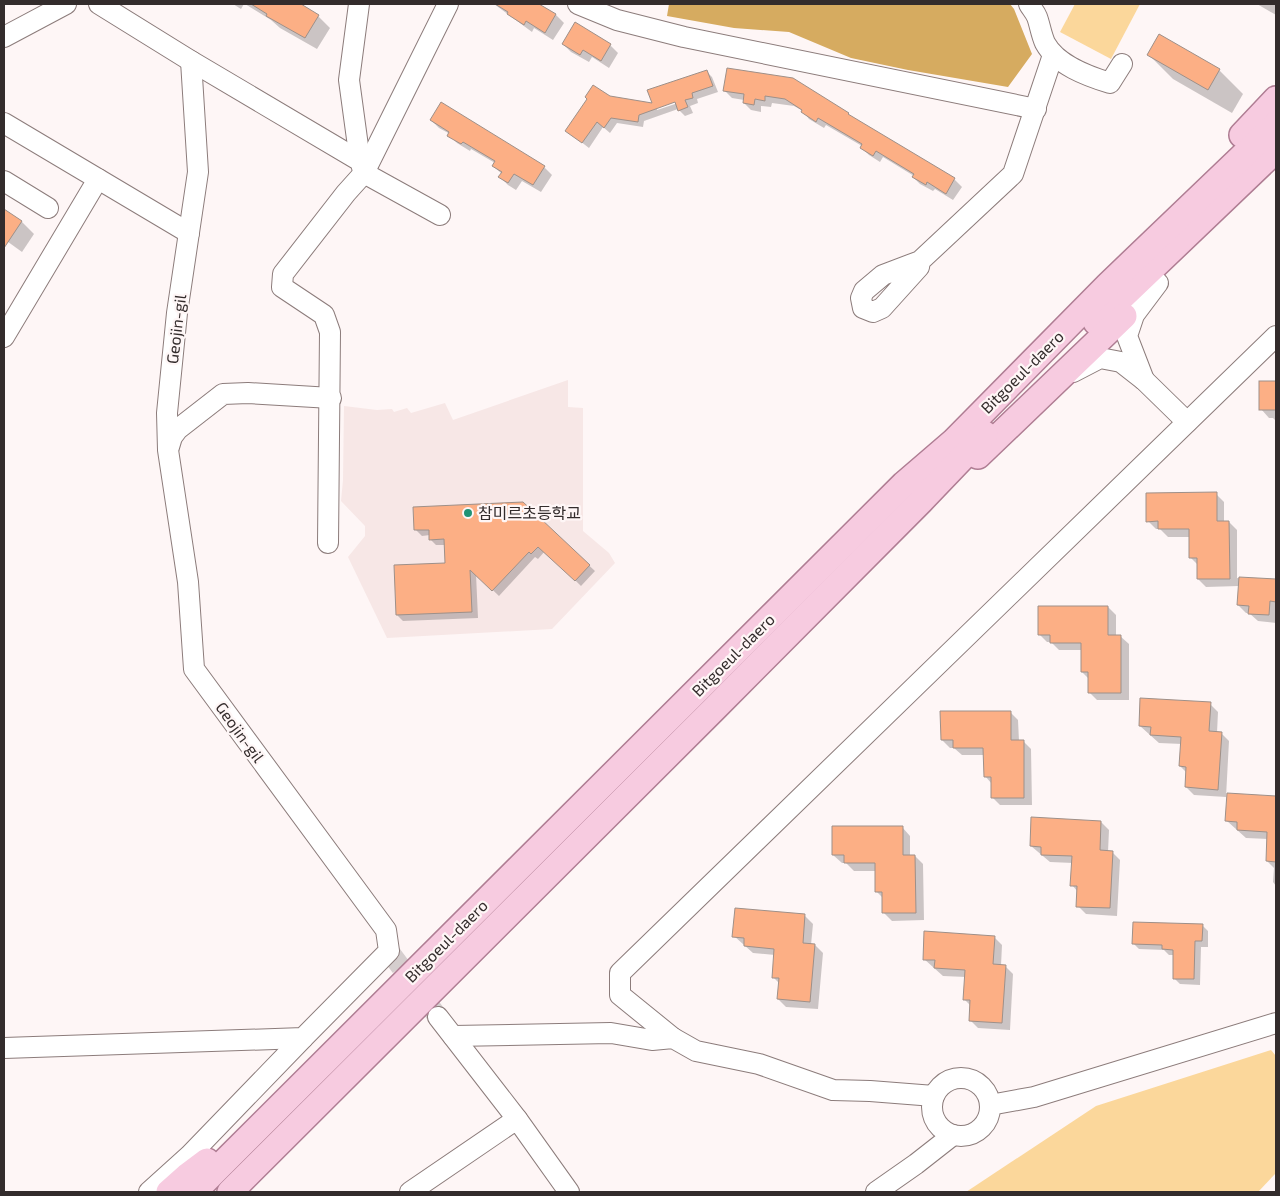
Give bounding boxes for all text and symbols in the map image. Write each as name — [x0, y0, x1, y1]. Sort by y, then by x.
street label: Geojin-gil — [162, 293, 190, 365]
street label: Bitgoeul-daero — [976, 326, 1067, 417]
place label: 참미르초등학교 — [478, 503, 581, 522]
marker: 참미르초등학교 — [462, 507, 474, 519]
street label: Bitgoeul-daero — [687, 609, 778, 700]
street label: Geojin-gil — [211, 698, 269, 766]
street label: Bitgoeul-daero — [400, 895, 491, 986]

